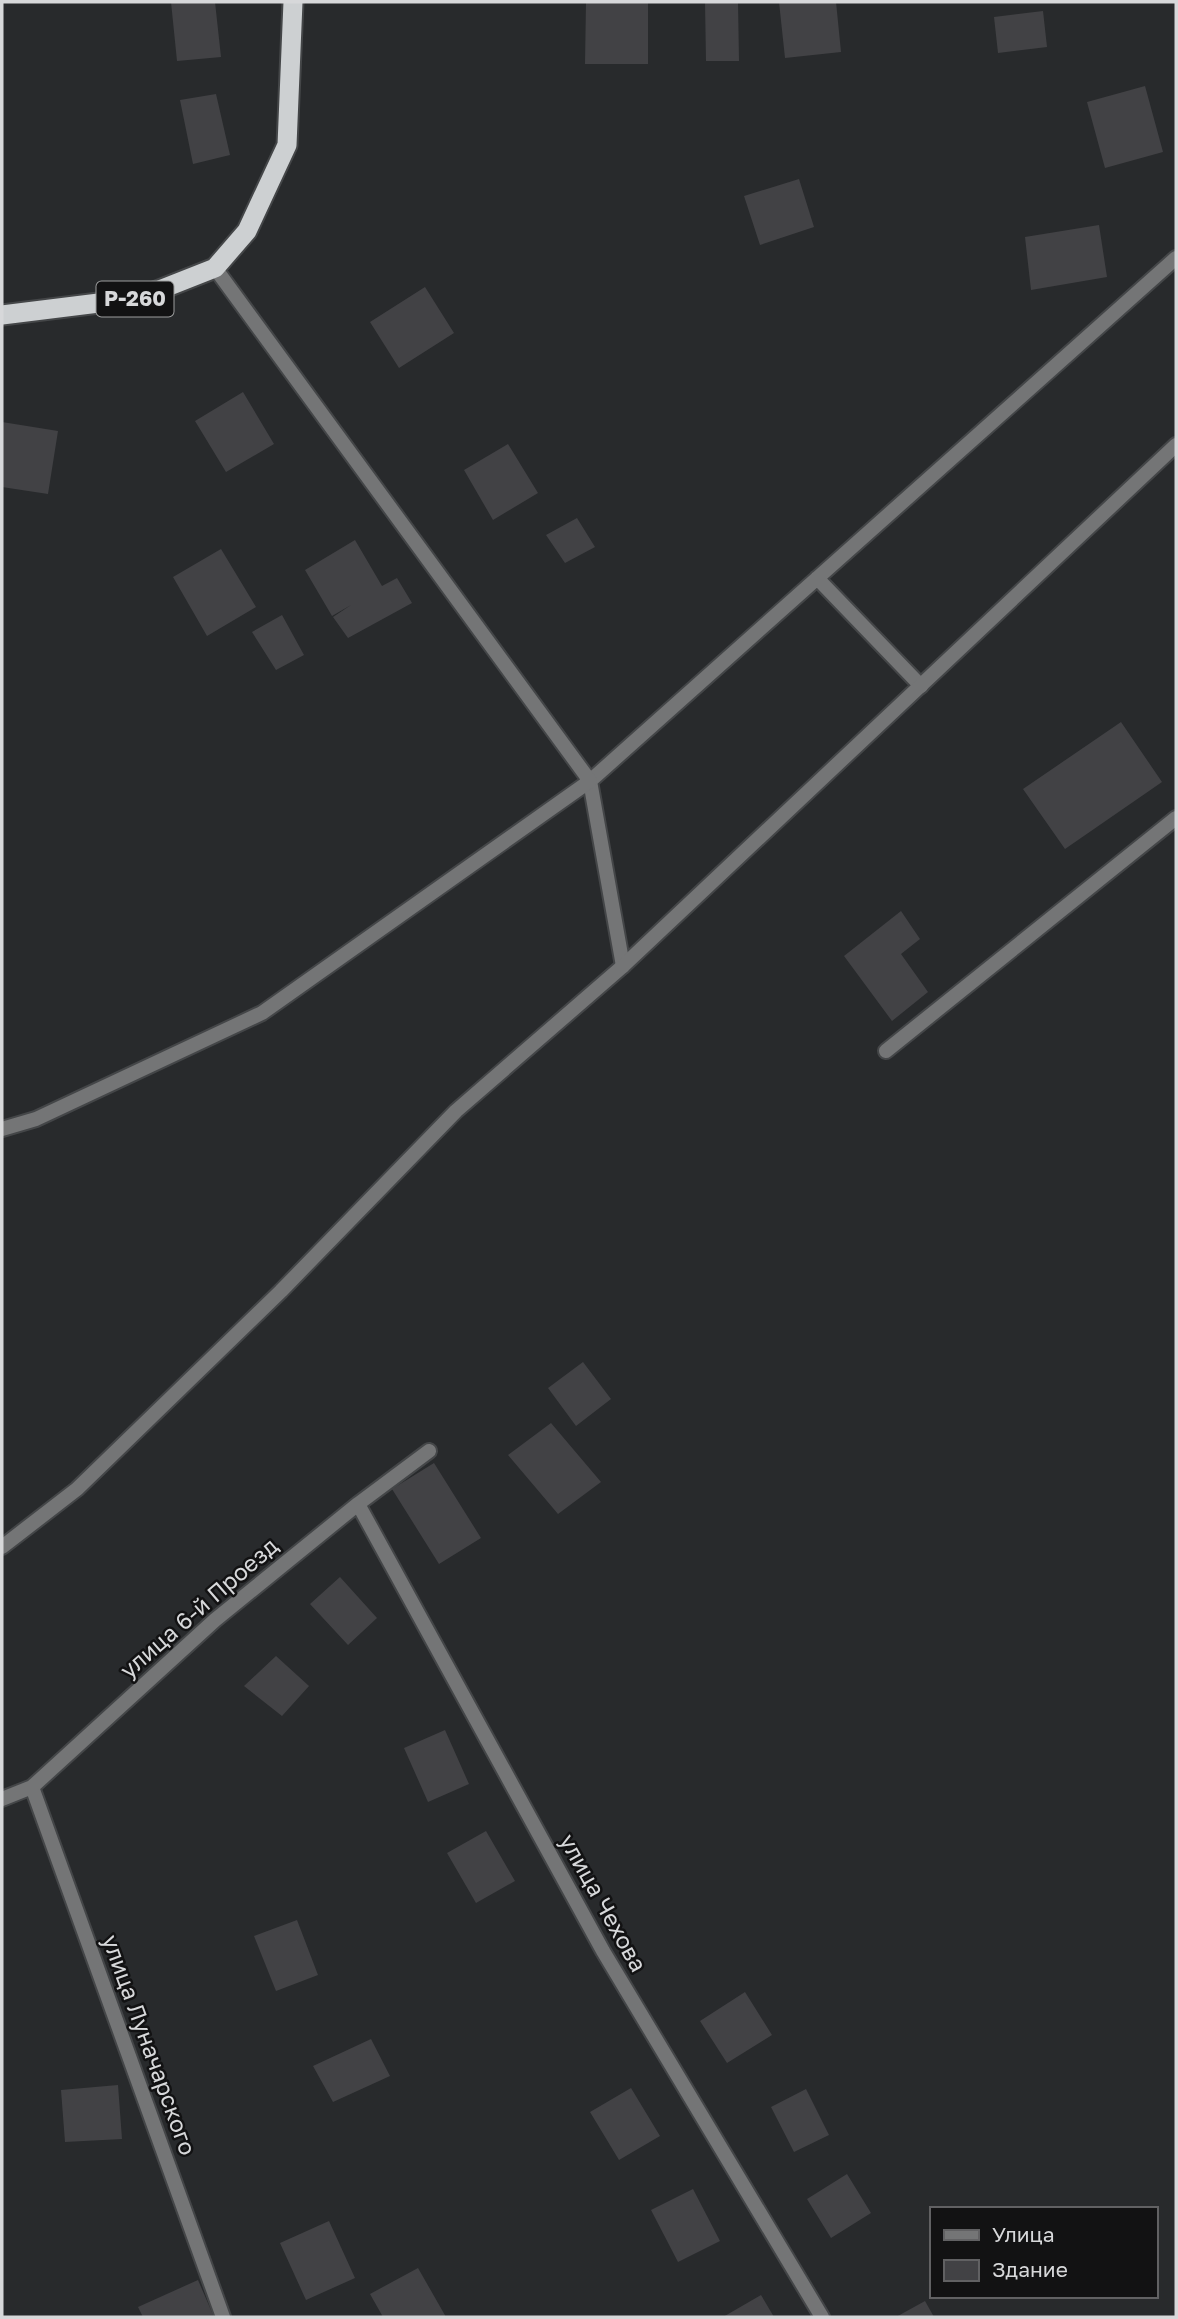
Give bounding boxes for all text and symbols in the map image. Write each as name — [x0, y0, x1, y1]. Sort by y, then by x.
road number: Р-260 — [96, 282, 174, 316]
street label: улица 6-й Проезд — [114, 1531, 283, 1683]
street label: улица Чехова — [554, 1829, 653, 1976]
street label: улица Луначарского — [97, 1931, 203, 2159]
legend — [930, 2207, 1157, 2298]
text: Улица — [992, 2221, 1055, 2247]
text: Здание — [992, 2256, 1068, 2282]

